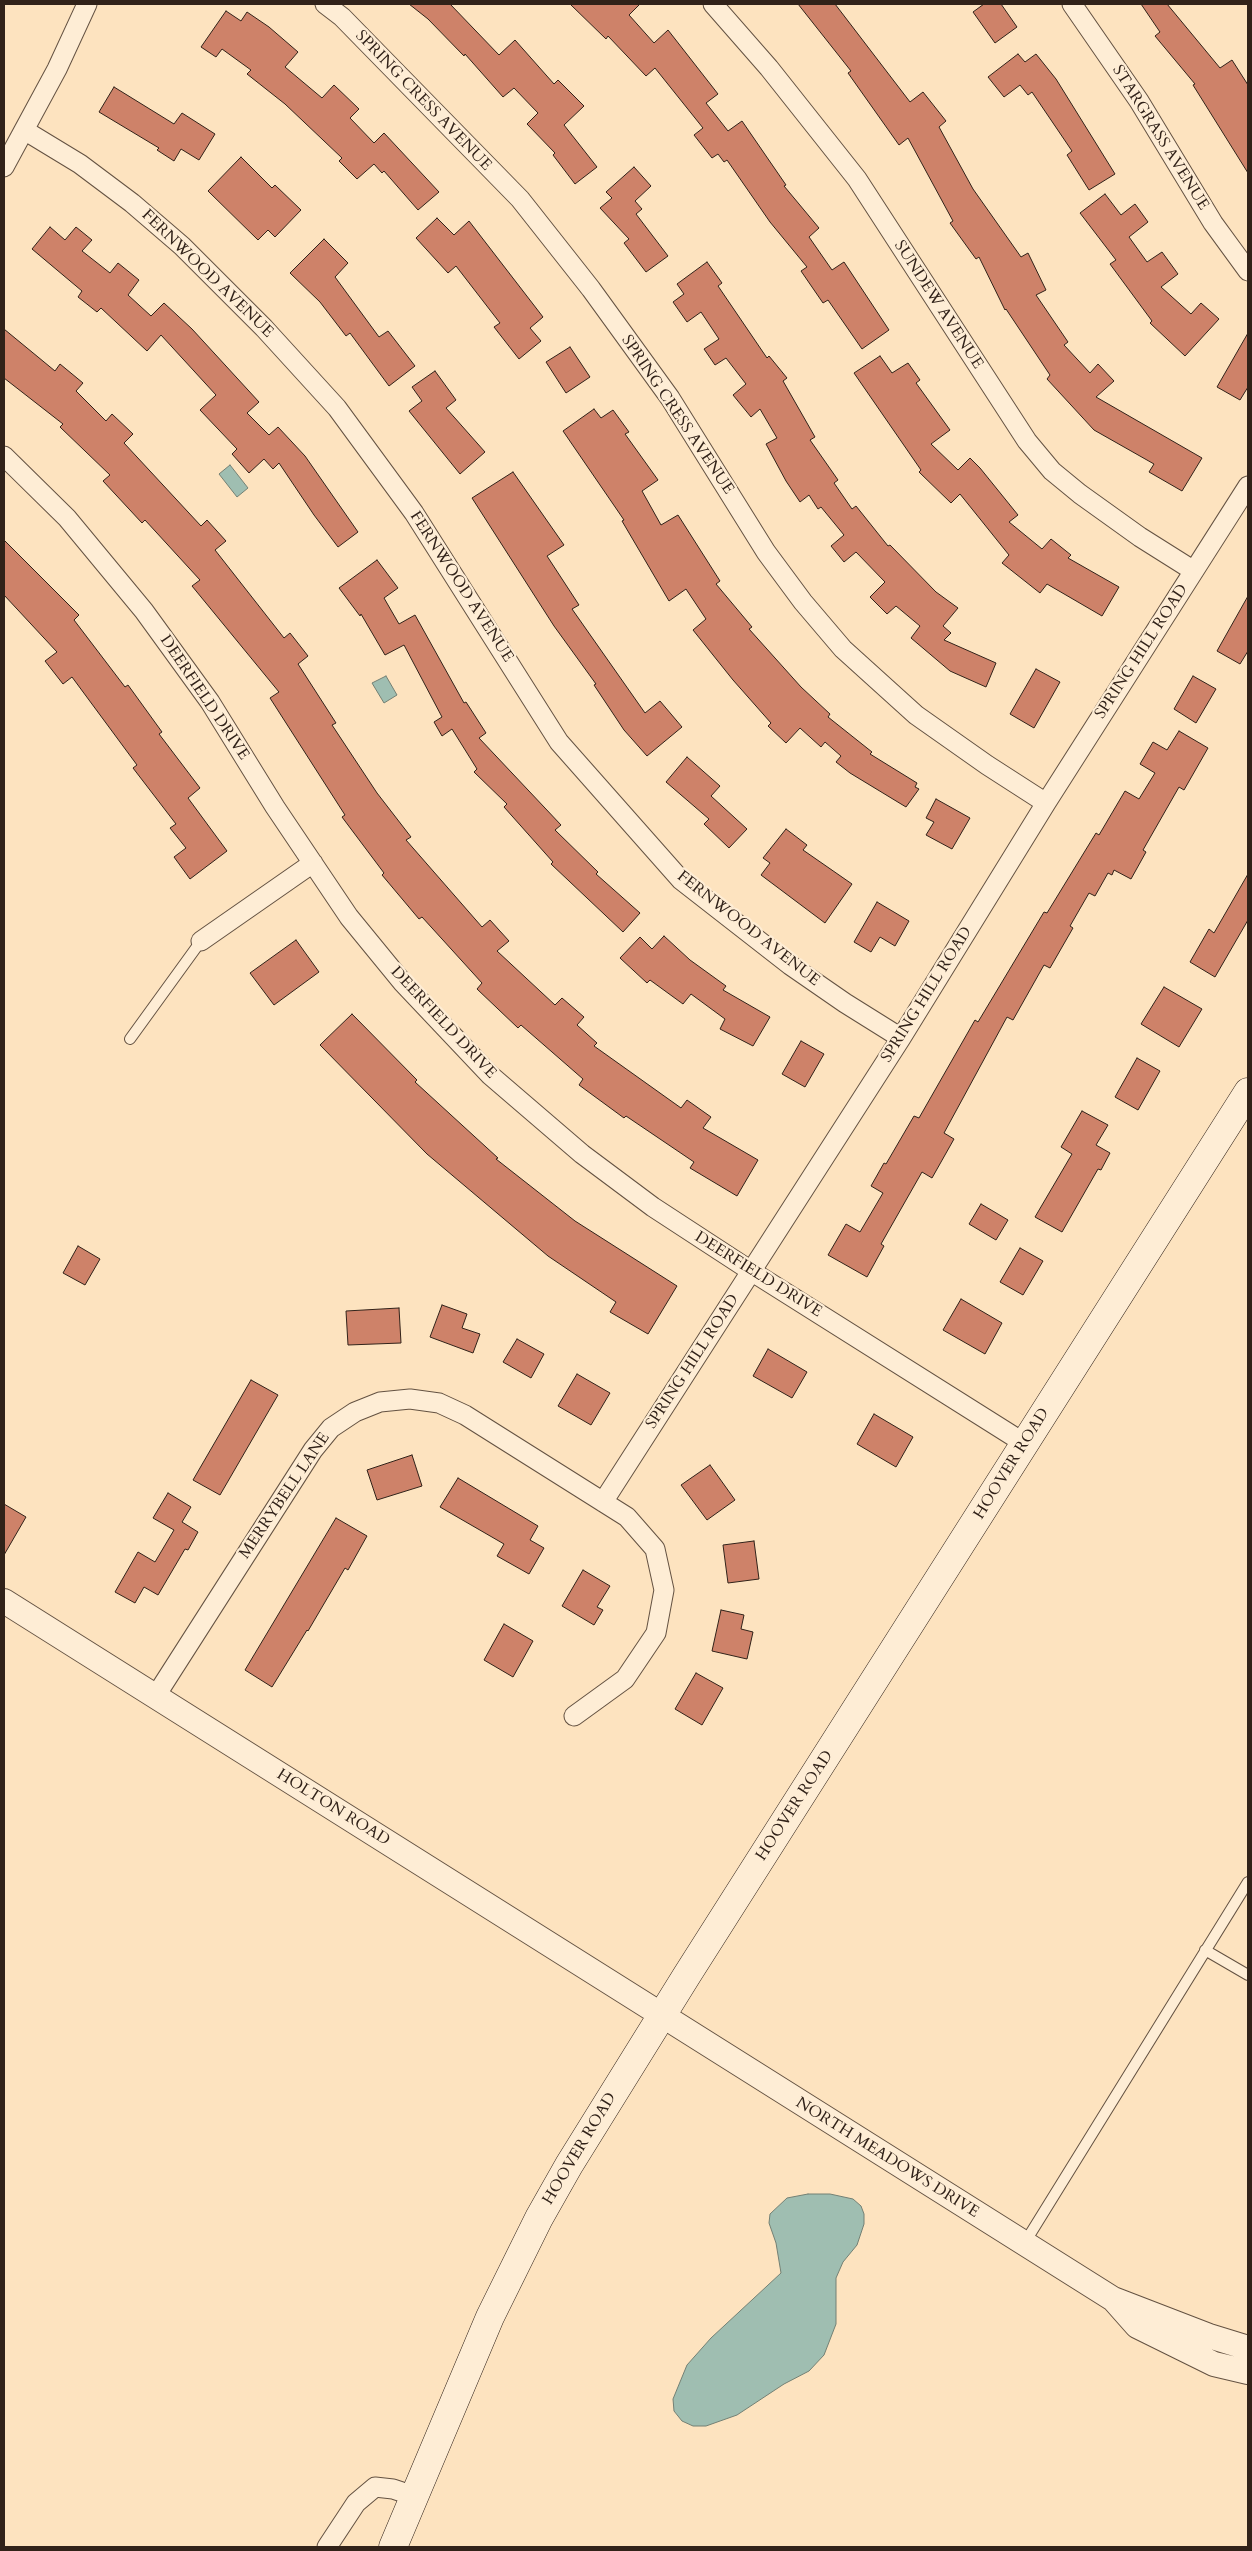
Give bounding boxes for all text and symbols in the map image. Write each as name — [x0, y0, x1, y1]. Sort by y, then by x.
street label: SPRING CRESS AVENUE — [351, 27, 495, 175]
street label: STARGRASS AVENUE — [1108, 62, 1212, 214]
street label: FERNWOOD AVENUE — [137, 206, 277, 342]
street label: SUNDEW AVENUE — [889, 237, 987, 373]
street label: SPRING CRESS AVENUE — [617, 332, 737, 498]
street label: FERNWOOD AVENUE — [405, 508, 517, 666]
street label: SPRING HILL ROAD — [1091, 581, 1193, 723]
street label: DEERFIELD DRIVE — [155, 632, 253, 764]
street label: FERNWOOD AVENUE — [673, 867, 823, 991]
street label: SPRING HILL ROAD — [877, 924, 977, 1066]
street label: DEERFIELD DRIVE — [386, 963, 500, 1083]
street label: DEERFIELD DRIVE — [691, 1228, 825, 1322]
street label: SPRING HILL ROAD — [642, 1291, 744, 1433]
street label: HOOVER ROAD — [970, 1405, 1054, 1523]
street label: MERRYBELL LANE — [236, 1429, 334, 1563]
street label: HOOVER ROAD — [752, 1747, 838, 1865]
street label: HOLTON ROAD — [273, 1765, 393, 1851]
street label: HOOVER ROAD — [539, 2089, 621, 2209]
street label: NORTH MEADOWS DRIVE — [792, 2094, 982, 2222]

